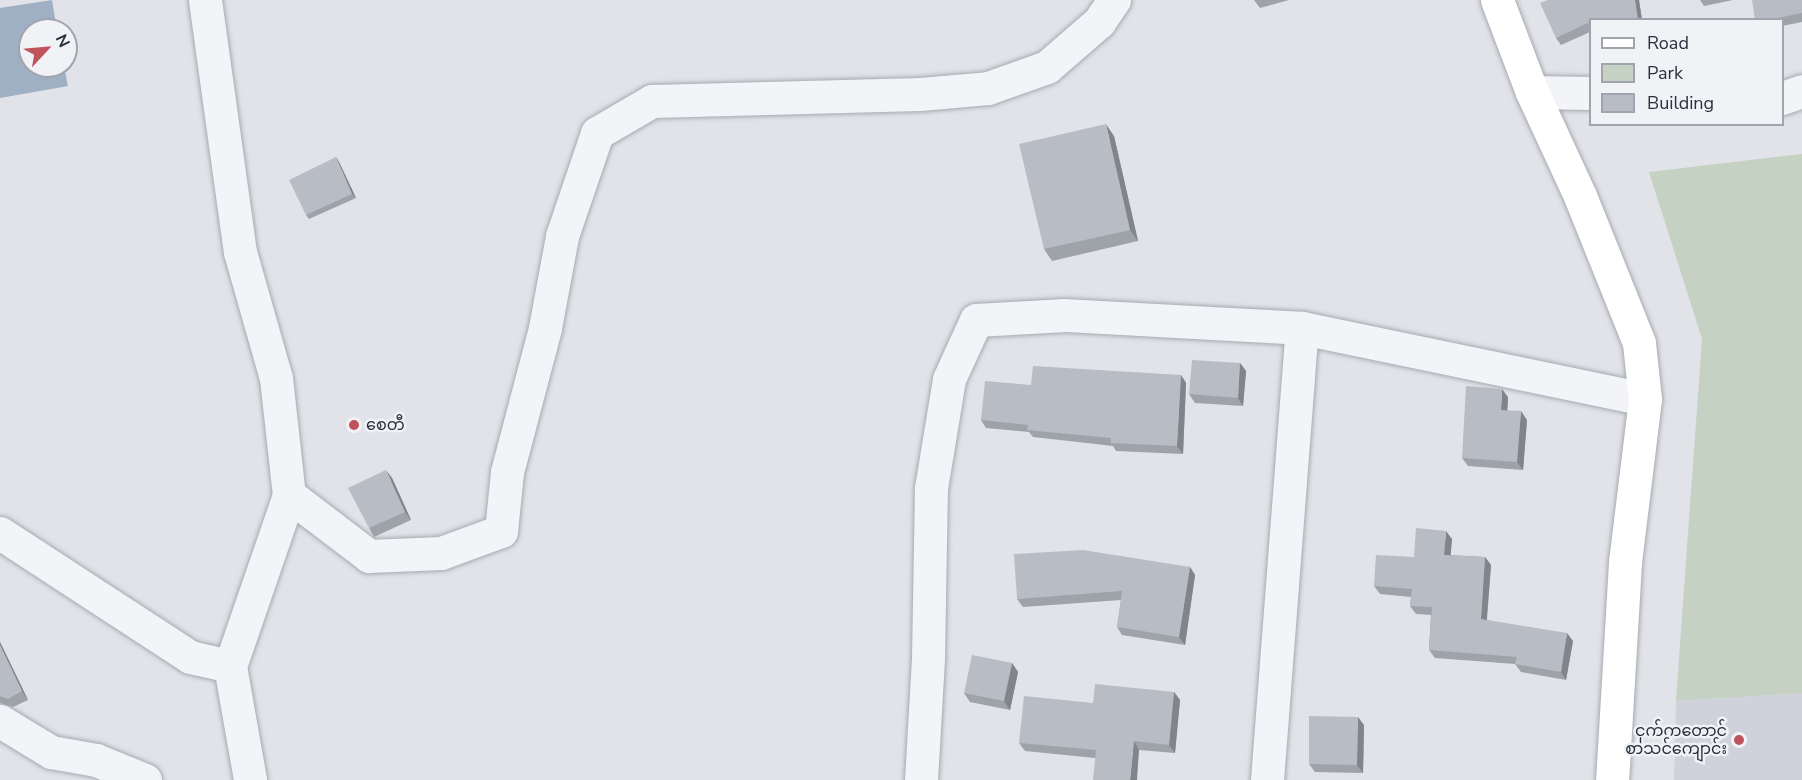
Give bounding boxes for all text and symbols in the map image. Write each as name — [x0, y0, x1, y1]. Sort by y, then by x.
north arrow — [18, 18, 78, 78]
legend — [1589, 18, 1784, 126]
text: N — [50, 31, 75, 51]
text: Road — [1647, 31, 1689, 55]
text: Park — [1647, 61, 1683, 85]
text: Building — [1647, 91, 1714, 115]
place label: စေတီ — [366, 415, 405, 435]
marker: စေတီ — [347, 418, 361, 432]
place label: ငှက်ကတောင် စာသင်ကျောင်း — [1625, 721, 1727, 759]
marker: ငှက်ကတောင် စာသင်ကျောင်း — [1732, 733, 1746, 747]

